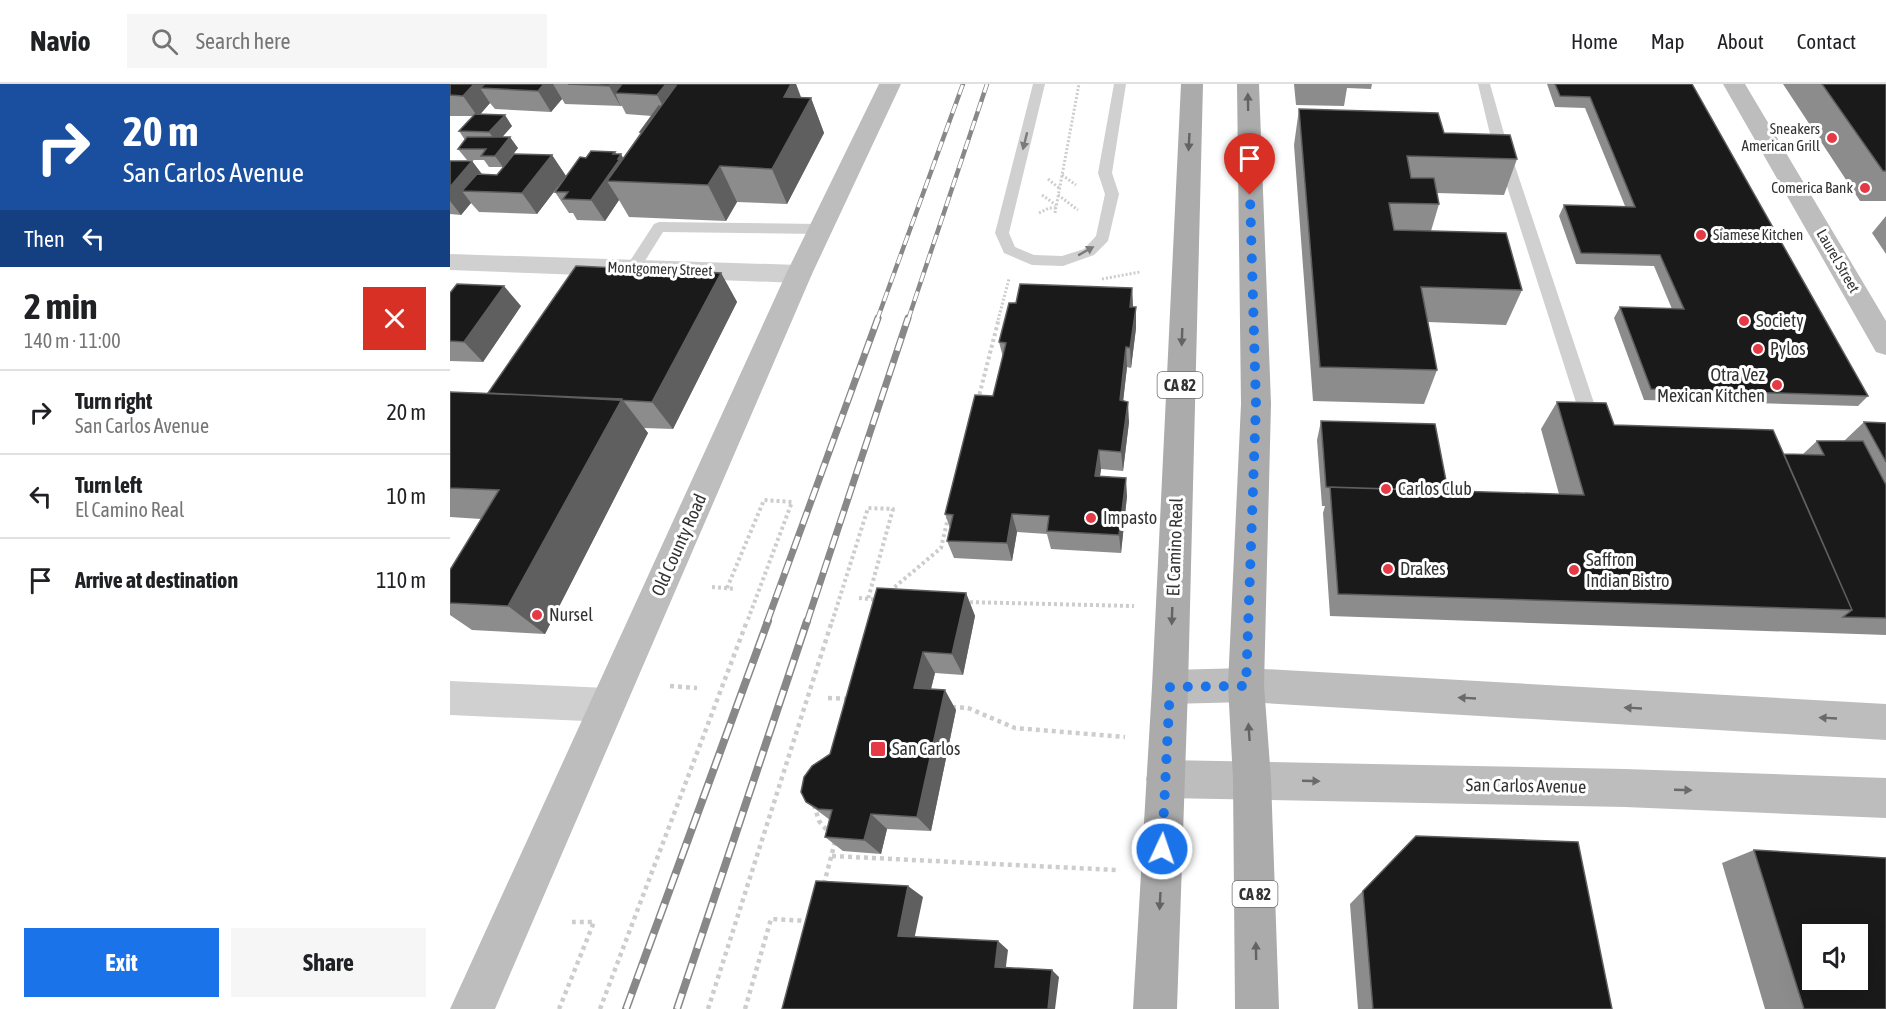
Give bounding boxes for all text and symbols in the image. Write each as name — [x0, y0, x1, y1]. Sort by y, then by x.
search box — [127, 14, 547, 68]
text: Navio — [30, 25, 91, 57]
icon: search — [148, 25, 181, 58]
text: Search here — [196, 28, 291, 54]
text: Home — [1571, 29, 1618, 53]
text: Map — [1651, 29, 1685, 53]
text: About — [1718, 29, 1764, 53]
text: Contact — [1797, 29, 1856, 53]
one-way arrow — [1243, 93, 1253, 112]
text: 20 m — [123, 107, 198, 155]
icon: right — [24, 108, 102, 186]
place label: Sneakers American Grill — [1742, 120, 1820, 154]
marker: Sneakers American Grill — [1825, 131, 1839, 145]
one-way arrow — [1019, 132, 1029, 150]
one-way arrow — [1185, 133, 1194, 152]
pin — [1224, 133, 1275, 195]
icon: arrive — [1233, 142, 1266, 175]
text: San Carlos Avenue — [123, 157, 304, 188]
place label: Comerica Bank — [1771, 179, 1853, 196]
marker: Comerica Bank — [1858, 181, 1872, 195]
icon: left — [77, 222, 110, 255]
text: Then — [24, 226, 65, 252]
place label: Siamese Kitchen — [1713, 226, 1803, 243]
street label: Laurel Street — [1814, 226, 1863, 295]
marker: Siamese Kitchen — [1694, 228, 1708, 242]
one-way arrow — [1078, 246, 1095, 256]
street label: Montgomery Street — [607, 258, 713, 279]
text: 2 min — [24, 285, 98, 327]
button: close — [363, 287, 426, 350]
place label: Society — [1756, 310, 1804, 331]
marker: Society — [1737, 314, 1751, 328]
one-way arrow — [1177, 328, 1186, 347]
text: 140 m · 11:00 — [24, 329, 121, 352]
place label: Pylos — [1770, 338, 1806, 359]
marker: Pylos — [1751, 342, 1765, 356]
place label: Otra Vez Mexican Kitchen — [1657, 364, 1766, 406]
road number: CA 82 — [1158, 372, 1202, 398]
marker: Otra Vez Mexican Kitchen — [1770, 378, 1784, 392]
text: Turn right — [75, 388, 152, 414]
icon: right — [24, 396, 57, 429]
text: 20 m — [386, 399, 426, 425]
text: San Carlos Avenue — [75, 414, 209, 437]
text: Turn left — [75, 472, 142, 498]
place label: Carlos Club — [1398, 478, 1472, 499]
icon: left — [24, 480, 57, 513]
marker: Carlos Club — [1379, 482, 1393, 496]
text: 10 m — [386, 483, 426, 509]
street label: Old County Road — [647, 491, 710, 599]
street label: El Camino Real — [1162, 497, 1187, 597]
text: El Camino Real — [75, 498, 184, 521]
place label: Impasto — [1103, 507, 1157, 528]
marker: Impasto — [1084, 511, 1098, 525]
place label: Saffron Indian Bistro — [1586, 549, 1670, 591]
place label: Drakes — [1400, 558, 1446, 579]
marker: Drakes — [1381, 562, 1395, 576]
marker: Saffron Indian Bistro — [1567, 563, 1581, 577]
icon: arrive — [24, 564, 57, 597]
text: Arrive at destination — [75, 567, 238, 593]
text: 110 m — [376, 567, 426, 593]
place label: Nursel — [549, 604, 593, 625]
one-way arrow — [1168, 607, 1177, 626]
marker: Nursel — [530, 608, 544, 622]
one-way arrow — [1458, 694, 1477, 703]
one-way arrow — [1623, 703, 1642, 712]
one-way arrow — [1818, 714, 1837, 723]
one-way arrow — [1244, 723, 1254, 742]
place label: San Carlos — [892, 738, 960, 759]
marker: San Carlos — [869, 740, 887, 758]
street label: San Carlos Avenue — [1466, 774, 1586, 797]
one-way arrow — [1301, 776, 1320, 786]
one-way arrow — [1674, 786, 1693, 795]
position arrow — [1130, 817, 1194, 881]
road number: CA 82 — [1232, 881, 1278, 907]
one-way arrow — [1155, 891, 1164, 910]
map controls — [1802, 924, 1868, 990]
button: sound — [1802, 924, 1868, 990]
button: Exit — [24, 928, 219, 997]
button: Share — [231, 928, 426, 997]
one-way arrow — [1251, 941, 1261, 960]

